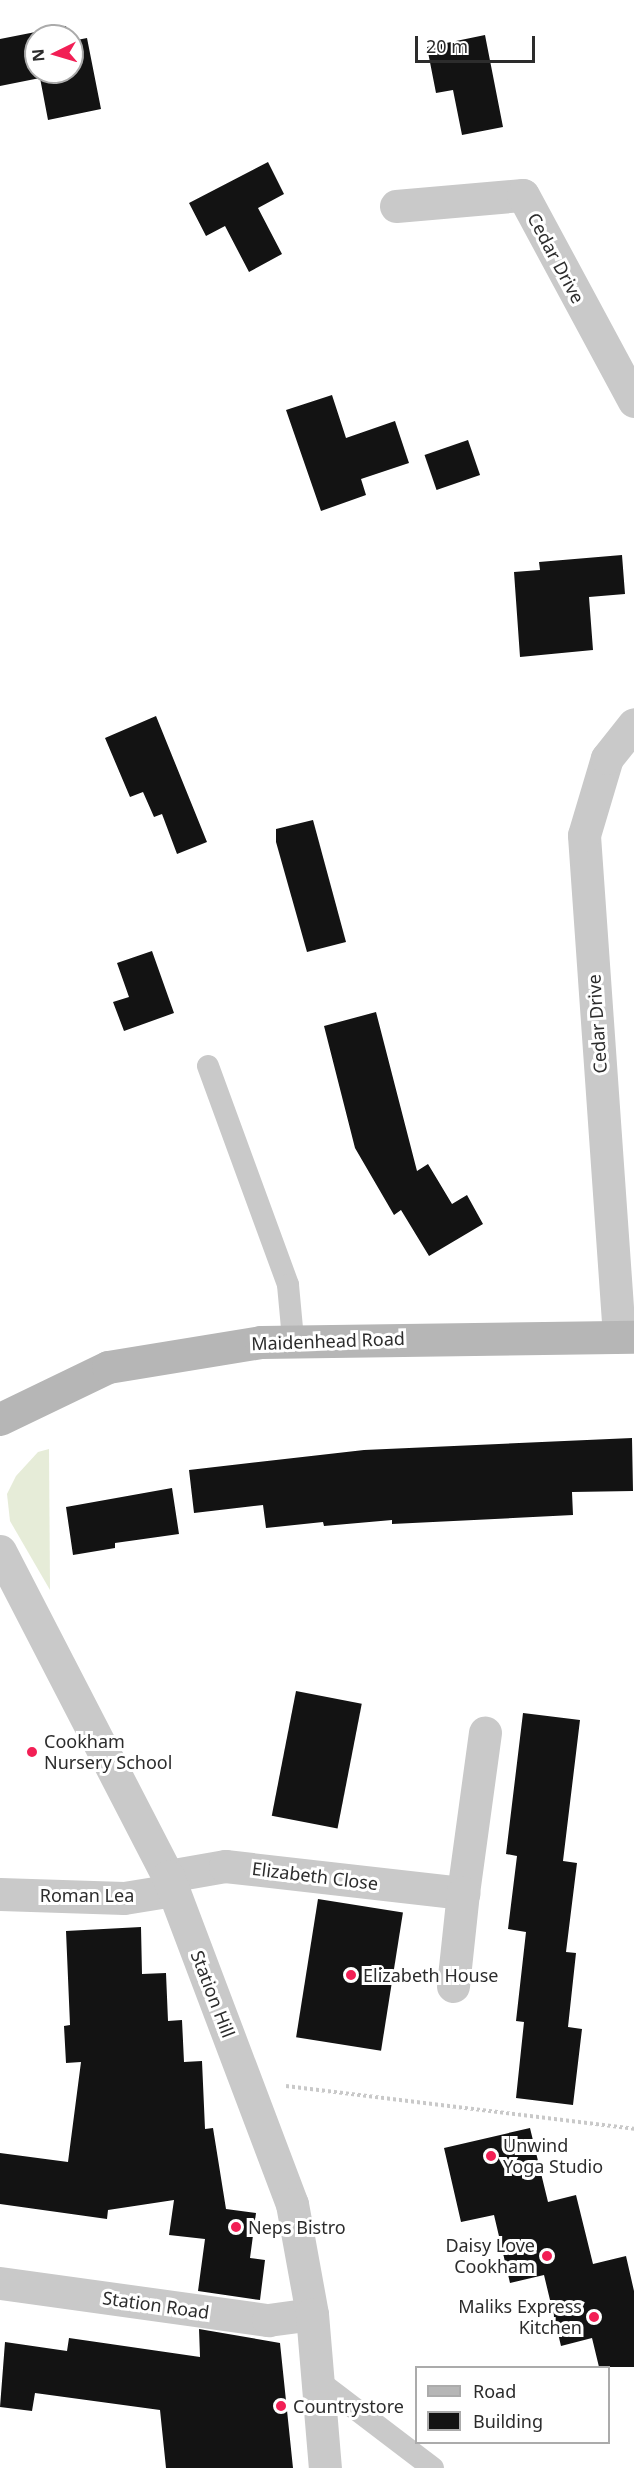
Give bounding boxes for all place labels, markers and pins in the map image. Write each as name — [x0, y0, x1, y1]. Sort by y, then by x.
place label: Cookham Nursery School — [44, 1731, 172, 1774]
marker: Cookham Nursery School — [25, 1745, 39, 1759]
place label: Elizabeth House — [363, 1964, 499, 1986]
marker: Elizabeth House — [344, 1968, 358, 1982]
place label: Unwind Yoga Studio — [503, 2135, 603, 2178]
marker: Unwind Yoga Studio — [484, 2149, 498, 2163]
place label: Neps Bistro — [248, 2216, 346, 2238]
marker: Neps Bistro — [229, 2220, 243, 2234]
place label: Daisy Love Cookham — [445, 2235, 535, 2278]
marker: Daisy Love Cookham — [540, 2249, 554, 2263]
place label: Maliks Express Kitchen — [458, 2296, 582, 2338]
marker: Maliks Express Kitchen — [587, 2310, 601, 2324]
place label: Countrystore — [293, 2395, 404, 2417]
marker: Countrystore — [274, 2399, 288, 2413]

